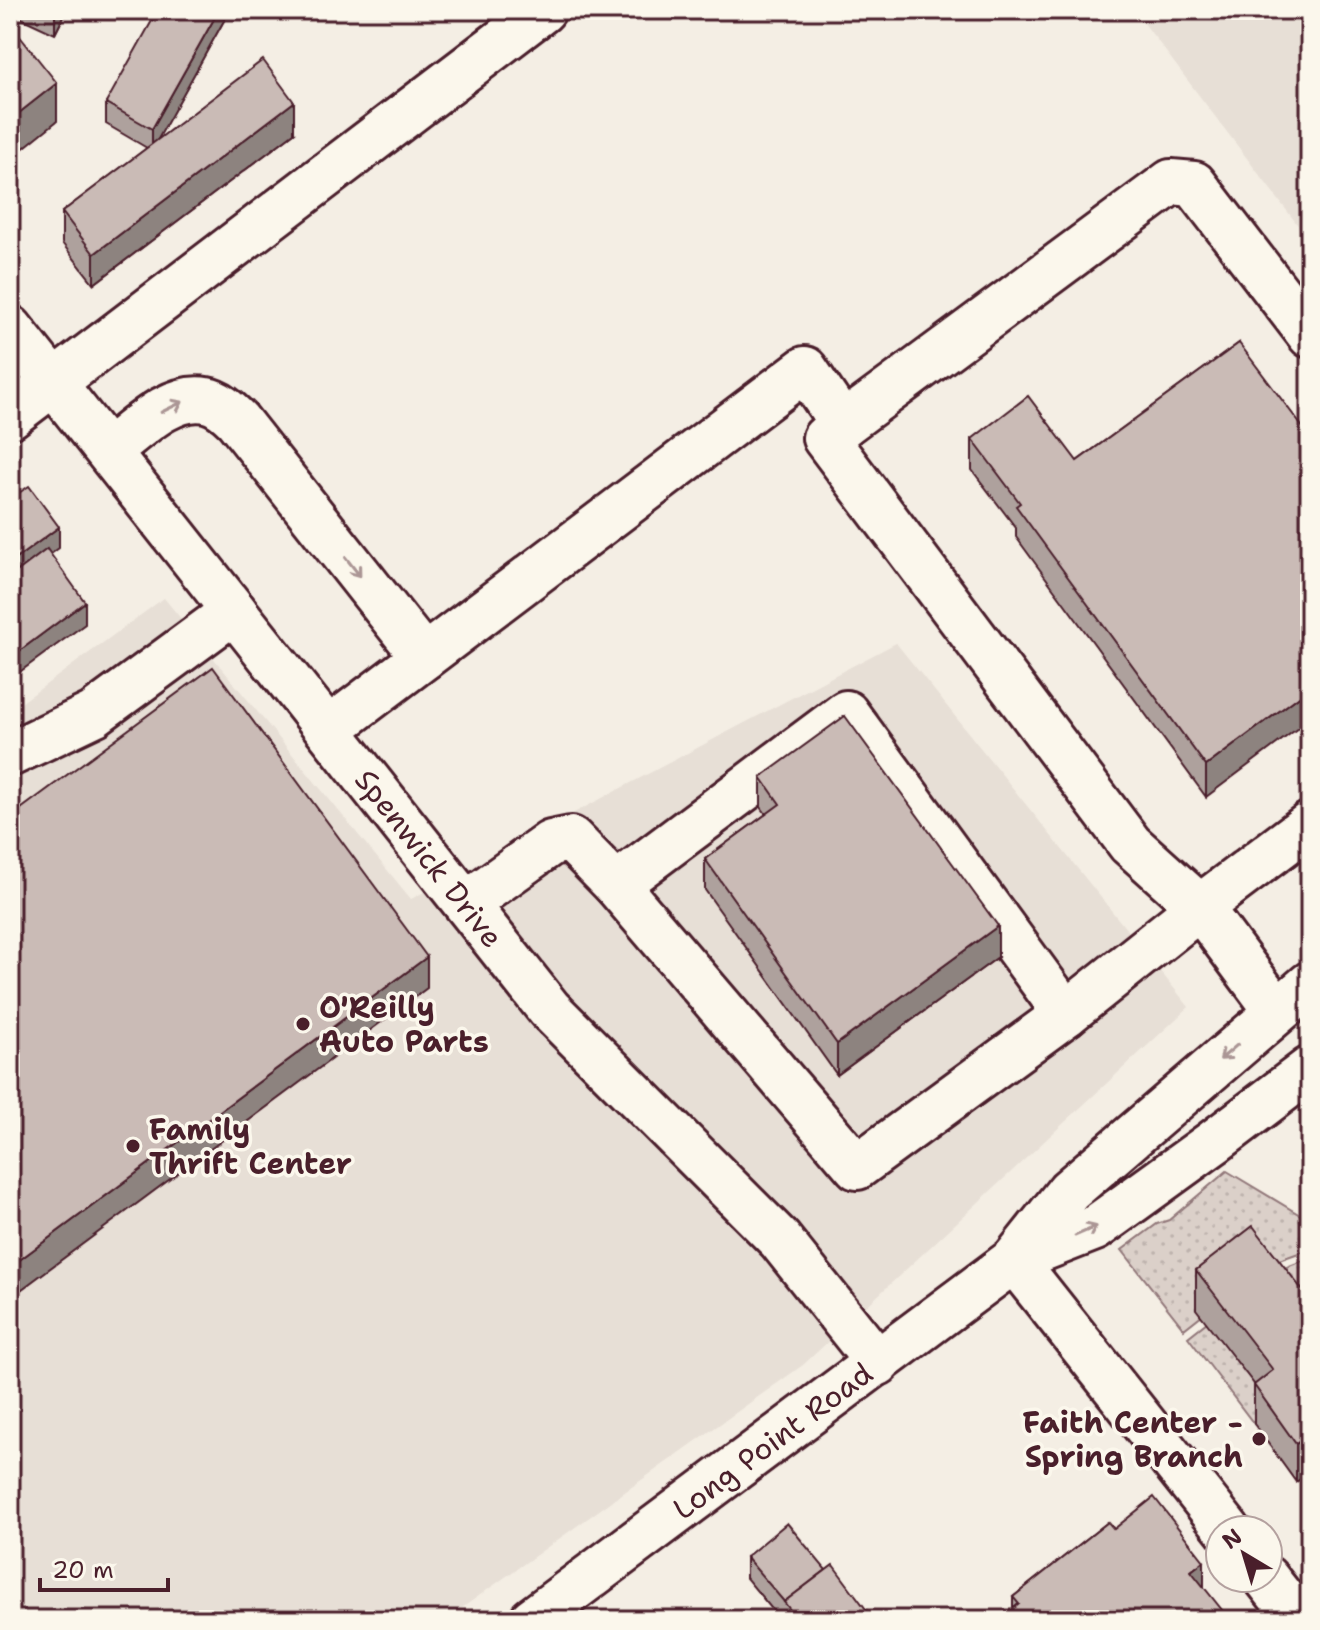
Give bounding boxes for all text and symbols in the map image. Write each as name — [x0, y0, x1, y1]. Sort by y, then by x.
one-way arrow — [160, 398, 184, 414]
one-way arrow — [344, 556, 361, 577]
street label: Spenwick Drive — [346, 760, 513, 956]
place label: O'Reilly Auto Parts — [319, 987, 489, 1062]
marker: O'Reilly Auto Parts — [294, 1015, 312, 1033]
one-way arrow — [1220, 1043, 1240, 1061]
place label: Family Thrift Center — [149, 1109, 352, 1184]
marker: Family Thrift Center — [124, 1137, 142, 1155]
one-way arrow — [1073, 1222, 1097, 1237]
street label: Long Point Road — [664, 1352, 881, 1529]
place label: Faith Center - Spring Branch — [1023, 1402, 1243, 1477]
marker: Faith Center - Spring Branch — [1250, 1430, 1268, 1448]
north arrow — [1204, 1514, 1284, 1594]
text: N — [1216, 1522, 1248, 1555]
scale bar — [40, 1542, 168, 1592]
text: 20 m — [52, 1554, 114, 1586]

